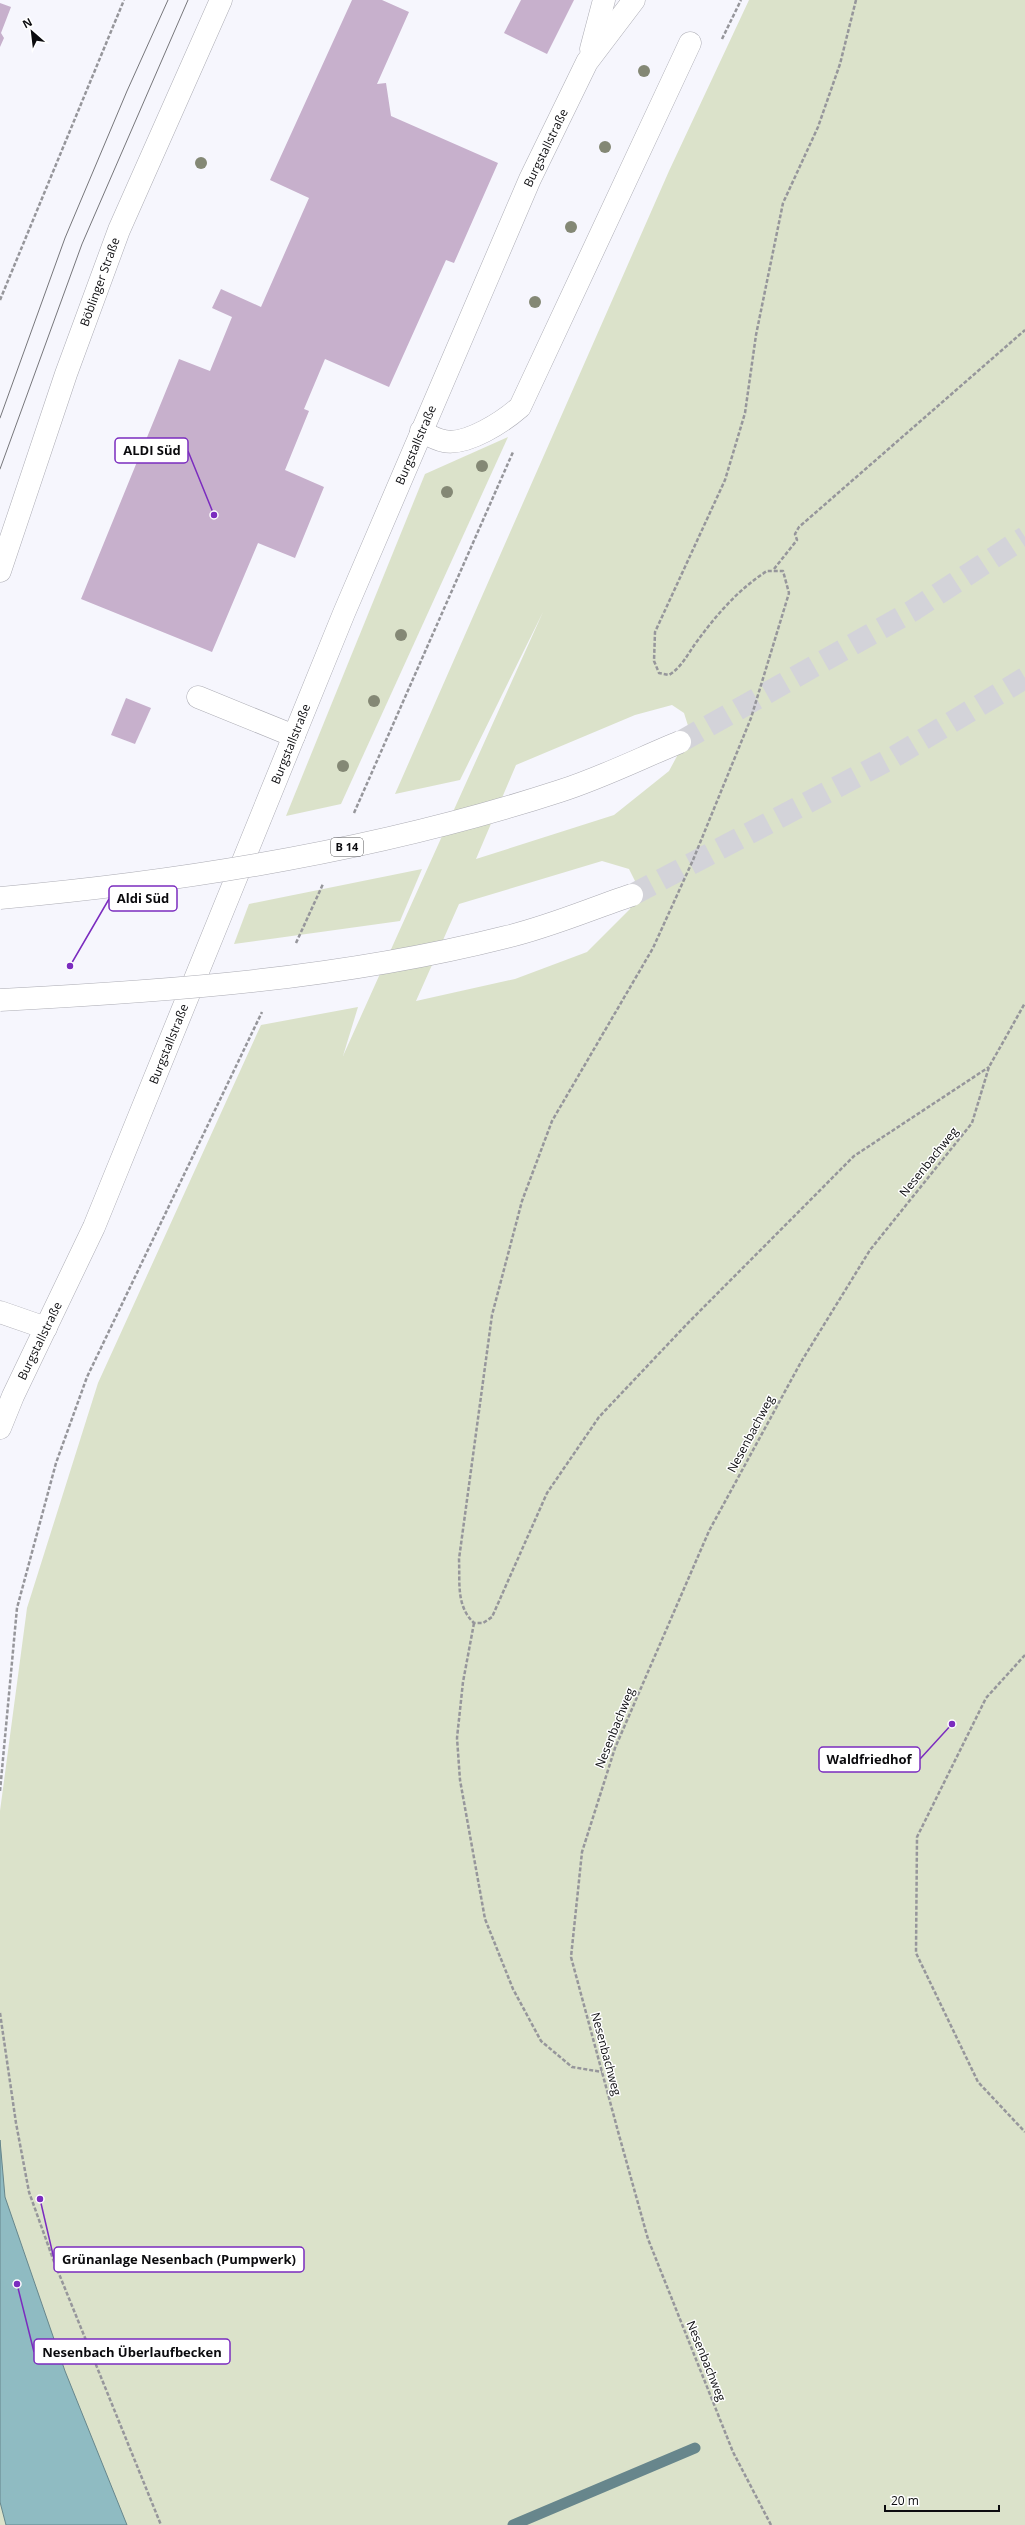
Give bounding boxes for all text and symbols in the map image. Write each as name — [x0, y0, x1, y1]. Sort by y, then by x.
north arrow — [12, 12, 52, 52]
text: N — [20, 14, 35, 31]
street label: Burgstallstraße — [519, 106, 572, 190]
street label: Böblinger Straße — [76, 235, 124, 329]
street label: Burgstallstraße — [391, 402, 440, 487]
callout: ALDI Süd — [115, 438, 188, 463]
text: ALDI Süd — [123, 441, 181, 459]
street label: Burgstallstraße — [267, 701, 314, 786]
road number: B 14 — [331, 838, 363, 856]
callout: Aldi Süd — [109, 886, 177, 911]
text: Aldi Süd — [117, 889, 169, 907]
street label: Burgstallstraße — [145, 1001, 192, 1086]
street label: Nesenbachweg — [895, 1123, 962, 1200]
street label: Burgstallstraße — [13, 1299, 66, 1383]
street label: Nesenbachweg — [723, 1392, 778, 1475]
street label: Nesenbachweg — [591, 1685, 639, 1771]
callout: Waldfriedhof — [819, 1747, 920, 1772]
text: Waldfriedhof — [826, 1750, 912, 1768]
street label: Nesenbachweg — [587, 2010, 626, 2098]
callout: Grünanlage Nesenbach (Pumpwerk) — [54, 2247, 304, 2272]
text: Grünanlage Nesenbach (Pumpwerk) — [62, 2250, 296, 2268]
street label: Nesenbachweg — [683, 2318, 730, 2404]
callout: Nesenbach Überlaufbecken — [34, 2339, 230, 2364]
text: Nesenbach Überlaufbecken — [42, 2343, 222, 2361]
scale bar — [885, 2487, 999, 2513]
text: 20 m — [891, 2492, 919, 2509]

